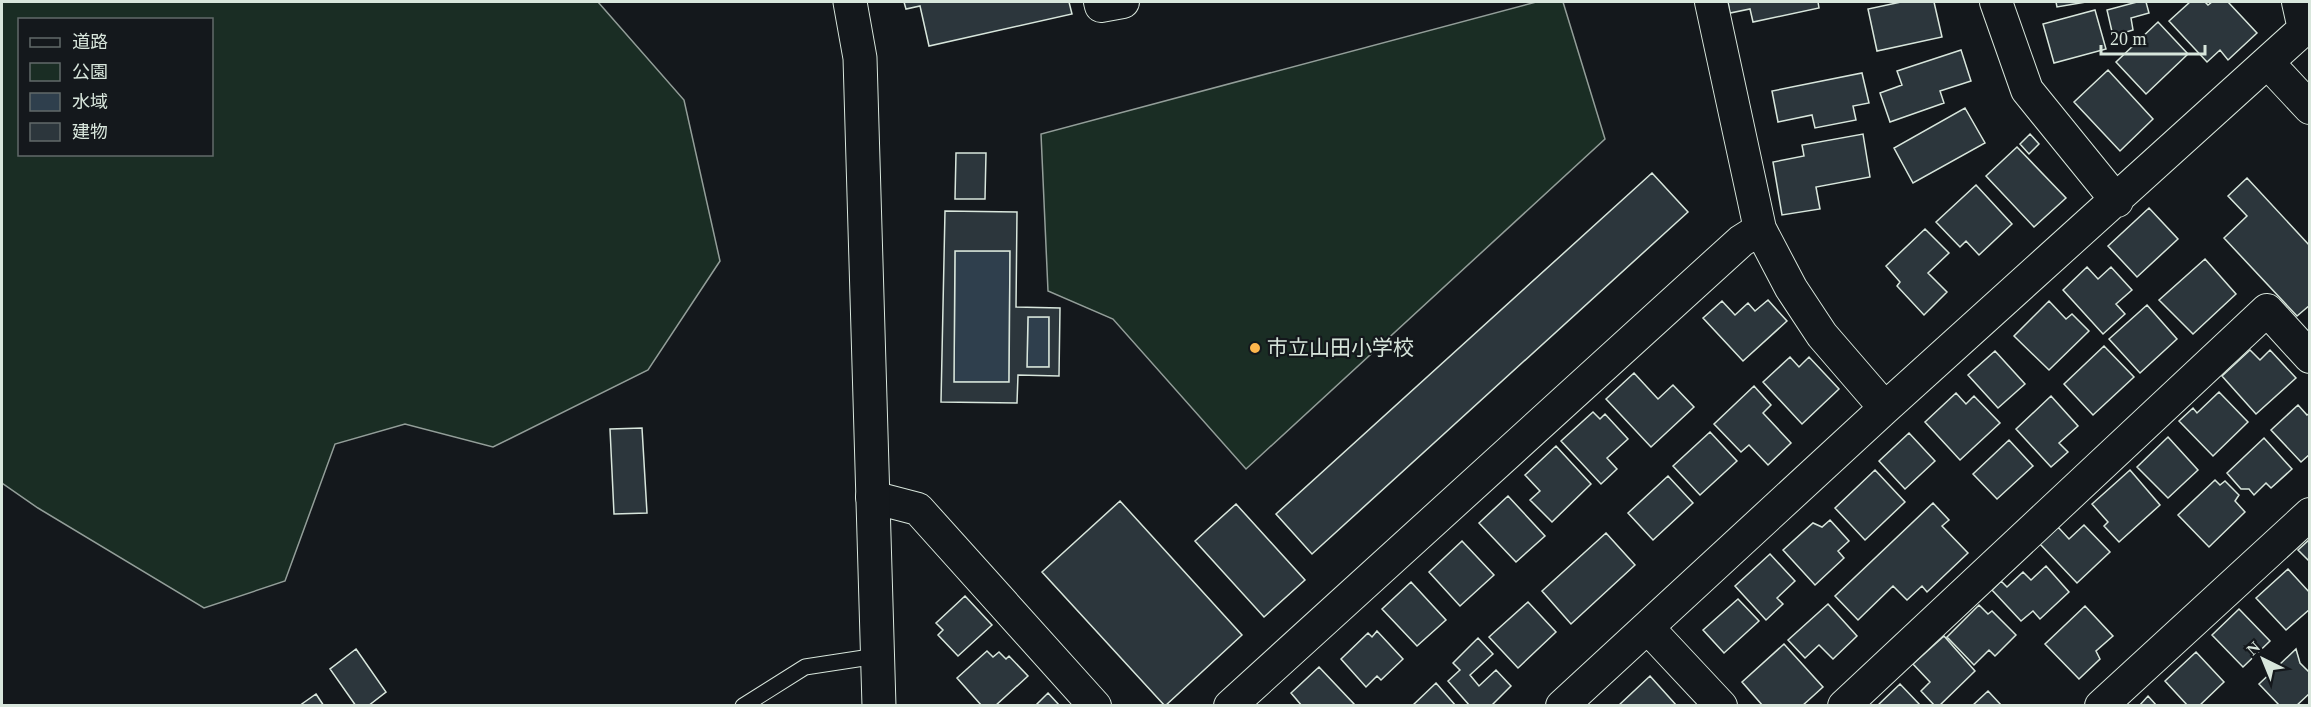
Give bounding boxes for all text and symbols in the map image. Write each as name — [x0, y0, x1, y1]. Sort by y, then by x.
legend — [18, 18, 213, 156]
scale bar — [2101, 18, 2204, 56]
text: 20 m — [2110, 29, 2147, 49]
text: 道路 — [72, 32, 108, 52]
text: 公園 — [72, 62, 108, 82]
text: 水域 — [72, 92, 108, 112]
text: 建物 — [72, 122, 108, 142]
place label: 市立山田小学校 — [1267, 336, 1414, 360]
marker: 市立山田小学校 — [1248, 341, 1262, 355]
north arrow — [2233, 629, 2293, 689]
text: N — [2243, 638, 2263, 659]

